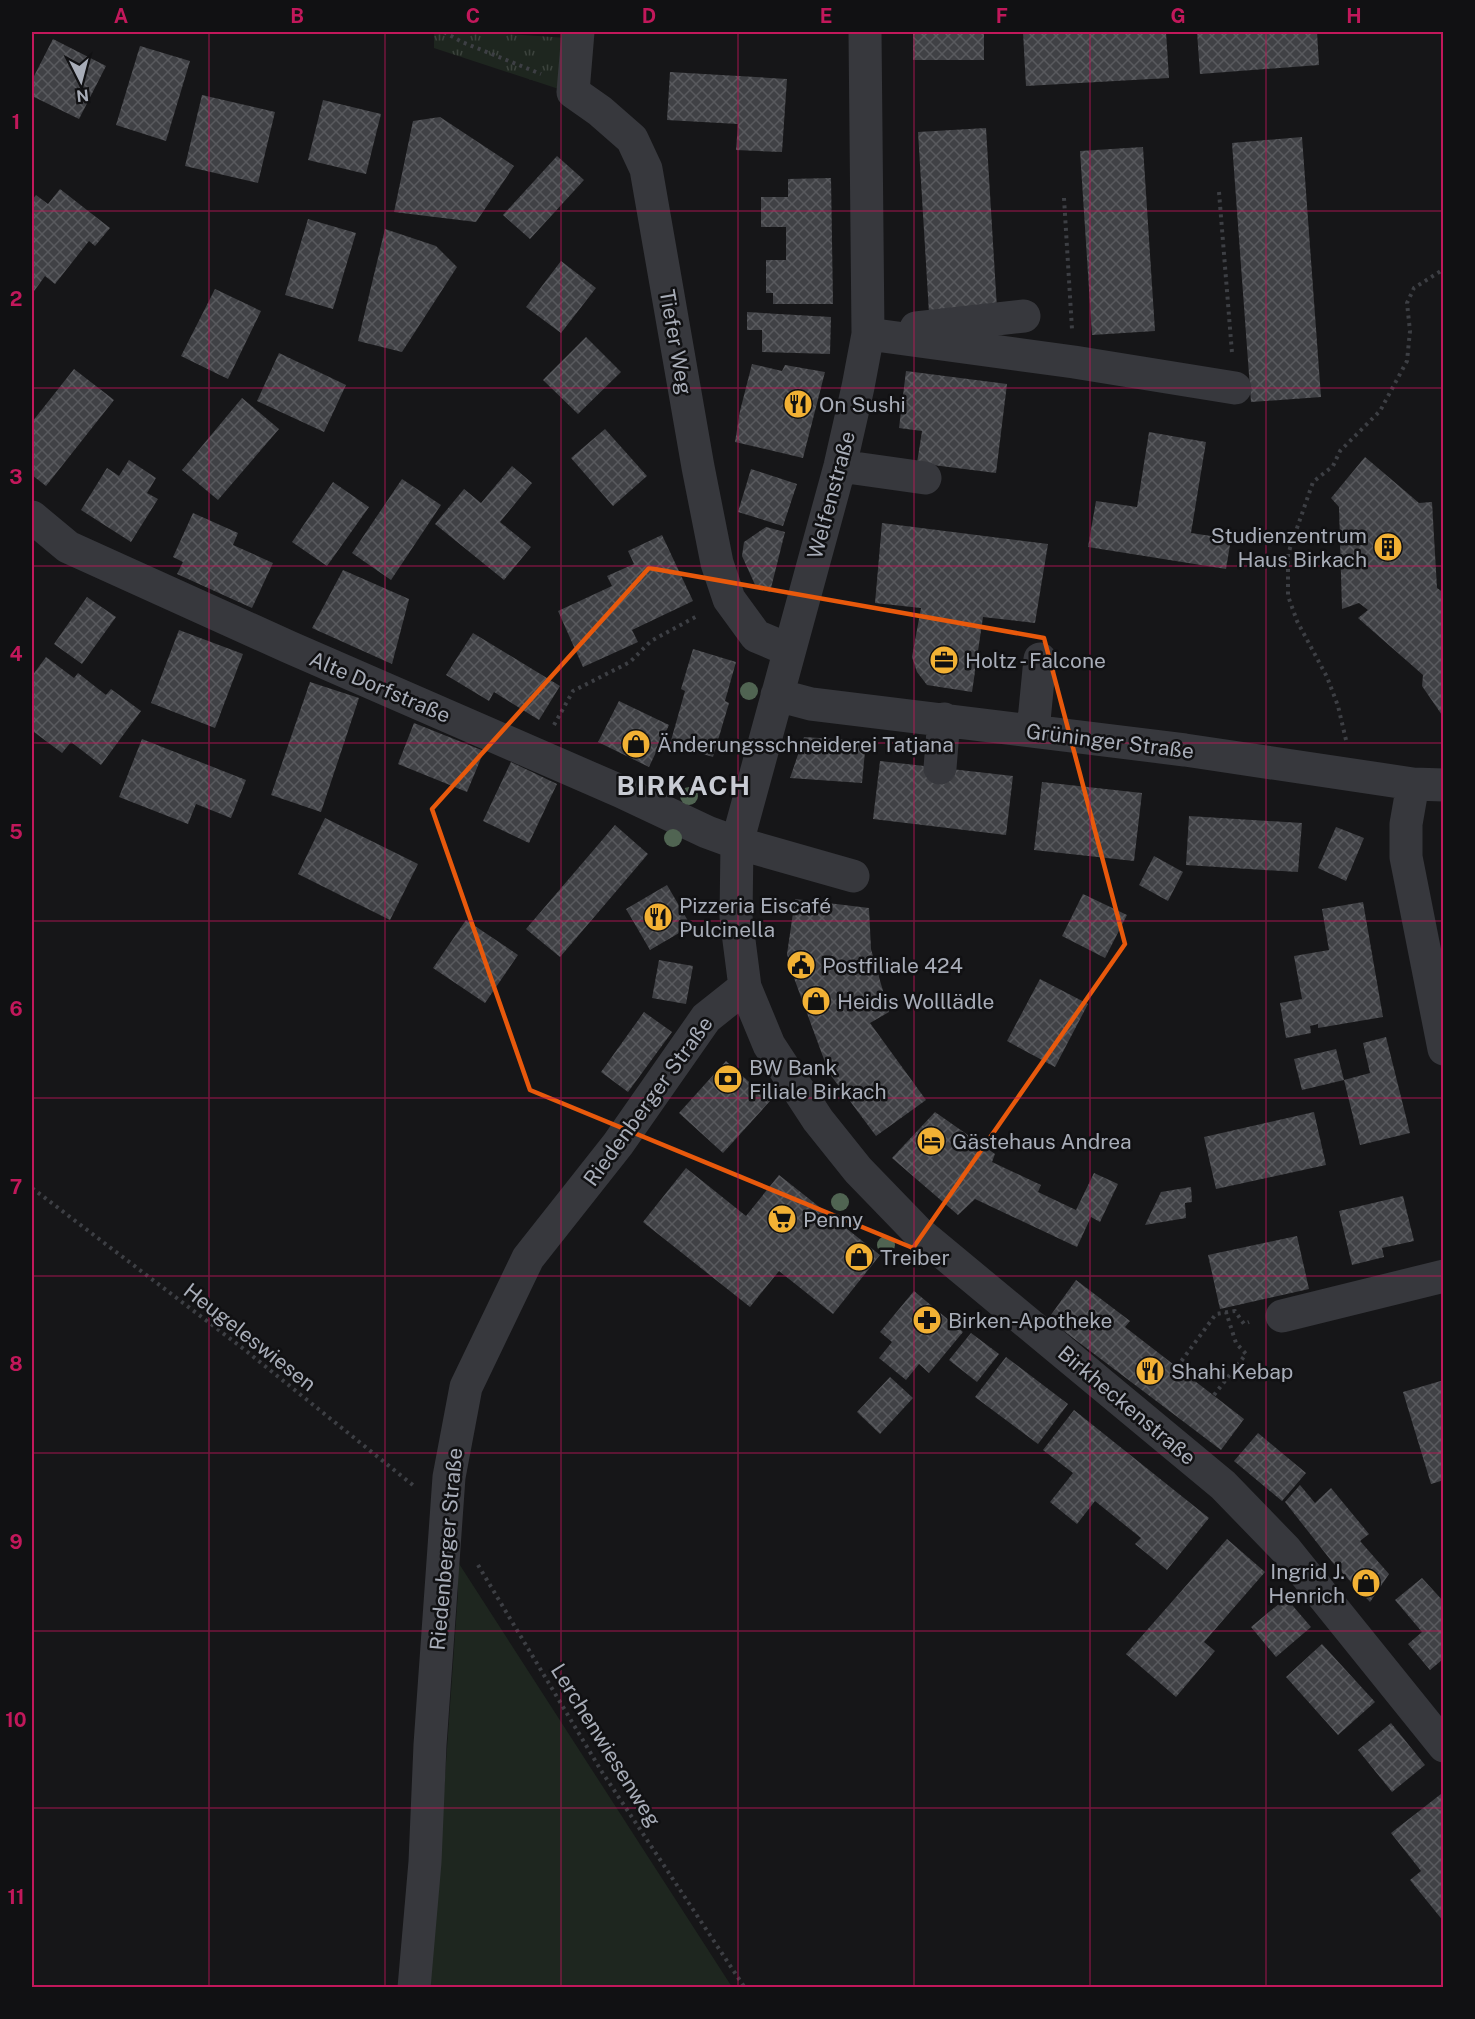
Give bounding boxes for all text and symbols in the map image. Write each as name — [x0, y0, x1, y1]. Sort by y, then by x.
text: A — [114, 4, 128, 28]
text: B — [290, 4, 304, 28]
text: C — [466, 4, 480, 28]
text: D — [642, 4, 656, 28]
text: E — [820, 4, 832, 28]
text: F — [996, 4, 1008, 28]
text: G — [1170, 4, 1186, 28]
text: H — [1346, 4, 1362, 28]
north arrow — [51, 51, 111, 111]
text: N — [75, 85, 90, 106]
text: 1 — [12, 110, 20, 134]
text: 2 — [10, 287, 22, 311]
street label: Tiefer Weg — [654, 288, 698, 396]
restaurant icon: On Sushi — [782, 388, 814, 420]
place label: On Sushi — [819, 392, 906, 417]
street label: Welfenstraße — [802, 428, 860, 562]
text: 3 — [9, 465, 23, 489]
place label: Studienzentrum Haus Birkach — [1211, 523, 1367, 572]
building icon: Studienzentrum Haus Birkach — [1372, 531, 1404, 563]
text: 4 — [9, 642, 23, 666]
office icon: Holtz - Falcone — [928, 644, 960, 676]
street label: Alte Dorfstraße — [306, 646, 454, 728]
place label: Holtz - Falcone — [965, 648, 1106, 673]
street label: Grüninger Straße — [1025, 718, 1195, 764]
shop icon: Änderungsschneiderei Tatjana — [620, 728, 652, 760]
place label: Änderungsschneiderei Tatjana — [657, 732, 954, 757]
district label: BIRKACH — [616, 769, 752, 801]
text: 5 — [9, 820, 23, 844]
place label: Pizzeria Eiscafé Pulcinella — [679, 893, 831, 942]
restaurant icon: Pizzeria Eiscafé Pulcinella — [642, 901, 674, 933]
public building icon: Postfiliale 424 — [785, 949, 817, 981]
place label: Postfiliale 424 — [822, 953, 963, 978]
shop icon: Heidis Wolllädle — [800, 985, 832, 1017]
place label: Heidis Wolllädle — [837, 989, 994, 1014]
text: 6 — [9, 997, 23, 1021]
street label: Riedenberger Straße — [578, 1011, 718, 1191]
place label: BW Bank Filiale Birkach — [749, 1055, 887, 1104]
bank icon: BW Bank Filiale Birkach — [712, 1063, 744, 1095]
hotel icon: Gästehaus Andrea — [915, 1125, 947, 1157]
place label: Gästehaus Andrea — [952, 1129, 1132, 1154]
text: 7 — [10, 1175, 22, 1199]
supermarket icon: Penny — [766, 1203, 798, 1235]
place label: Penny — [803, 1207, 863, 1232]
shop icon: Treiber — [843, 1241, 875, 1273]
place label: Treiber — [880, 1245, 950, 1270]
street label: Heugeleswiesen — [179, 1278, 321, 1396]
pharmacy icon: Birken-Apotheke — [911, 1304, 943, 1336]
place label: Birken-Apotheke — [948, 1308, 1113, 1333]
street label: Birkheckenstraße — [1053, 1340, 1201, 1470]
text: 8 — [9, 1352, 23, 1376]
restaurant icon: Shahi Kebap — [1134, 1355, 1166, 1387]
place label: Shahi Kebap — [1171, 1359, 1293, 1384]
street label: Riedenberger Straße — [425, 1447, 467, 1651]
text: 9 — [9, 1530, 23, 1554]
place label: Ingrid J. Henrich — [1268, 1559, 1345, 1608]
shop icon: Ingrid J. Henrich — [1350, 1567, 1382, 1599]
street label: Lerchenwiesenweg — [546, 1659, 666, 1831]
text: 10 — [5, 1708, 27, 1732]
text: 11 — [7, 1885, 25, 1909]

